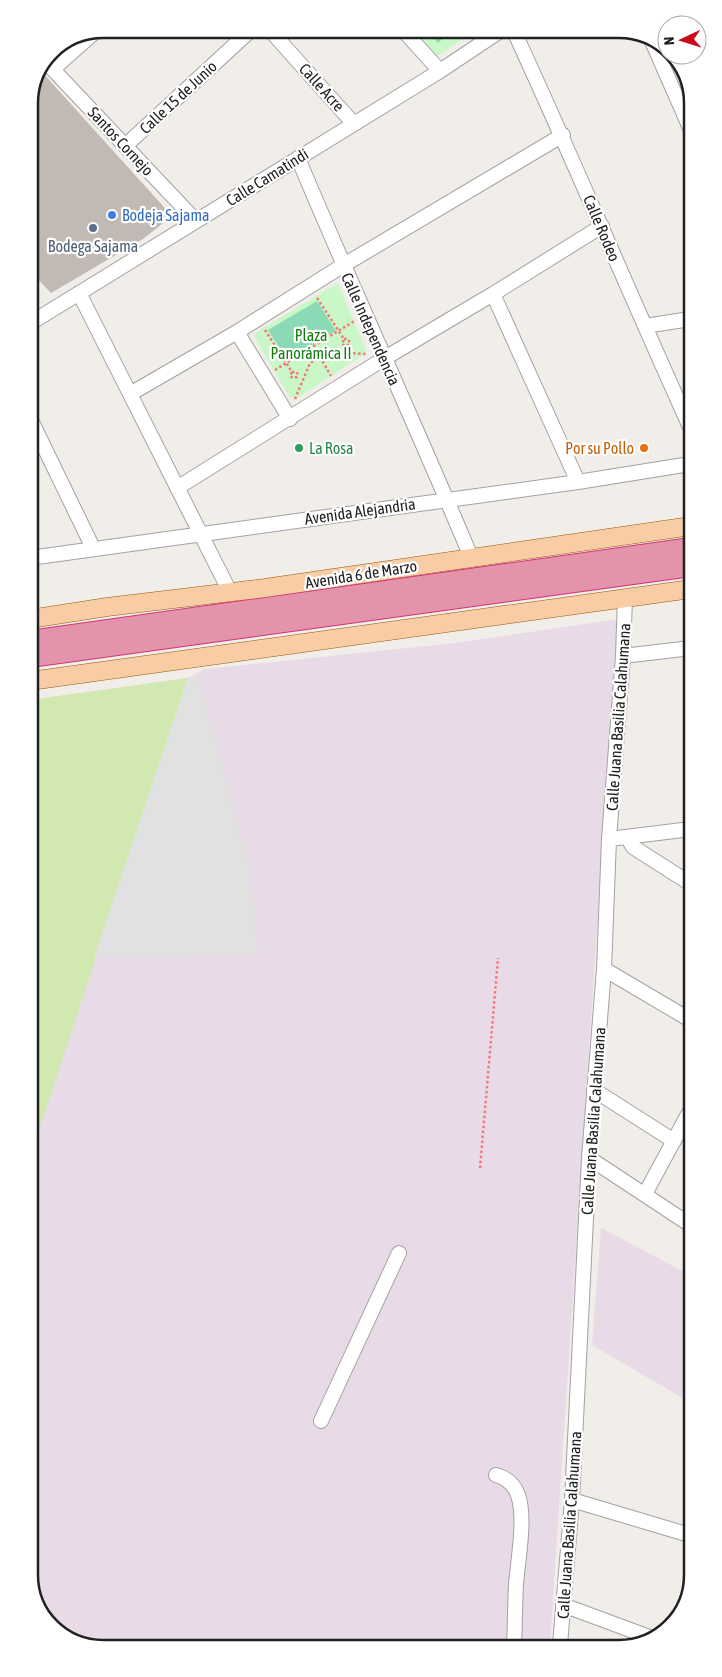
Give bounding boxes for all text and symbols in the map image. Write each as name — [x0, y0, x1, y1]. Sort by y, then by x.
north arrow — [657, 15, 707, 65]
text: N — [661, 36, 677, 46]
street label: Calle 15 de Junio — [136, 57, 220, 137]
street label: Calle Acre — [296, 59, 348, 115]
street label: Santos Cornejo — [84, 103, 157, 180]
street label: Calle Camatindi — [223, 145, 311, 209]
street label: Calle Rodeo — [580, 192, 624, 264]
place label: Bodeja Sajama — [122, 206, 210, 225]
marker: Bodeja Sajama — [106, 209, 118, 221]
marker: Bodega Sajama — [87, 222, 99, 234]
place label: Bodega Sajama — [48, 237, 138, 256]
street label: Calle Independencia — [337, 270, 404, 389]
park label: Plaza Panorámica II — [271, 326, 352, 362]
place label: La Rosa — [309, 439, 353, 457]
place label: Por su Pollo — [565, 439, 634, 457]
marker: La Rosa — [293, 442, 305, 454]
marker: Por su Pollo — [638, 442, 650, 454]
street label: Avenida Alejandria — [303, 494, 417, 529]
street label: Avenida 6 de Marzo — [304, 556, 418, 592]
street label: Calle Juana Basilia Calahumana — [602, 623, 634, 811]
street label: Calle Juana Basilia Calahumana — [577, 1027, 609, 1215]
street label: Calle Juana Basilia Calahumana — [553, 1431, 585, 1619]

